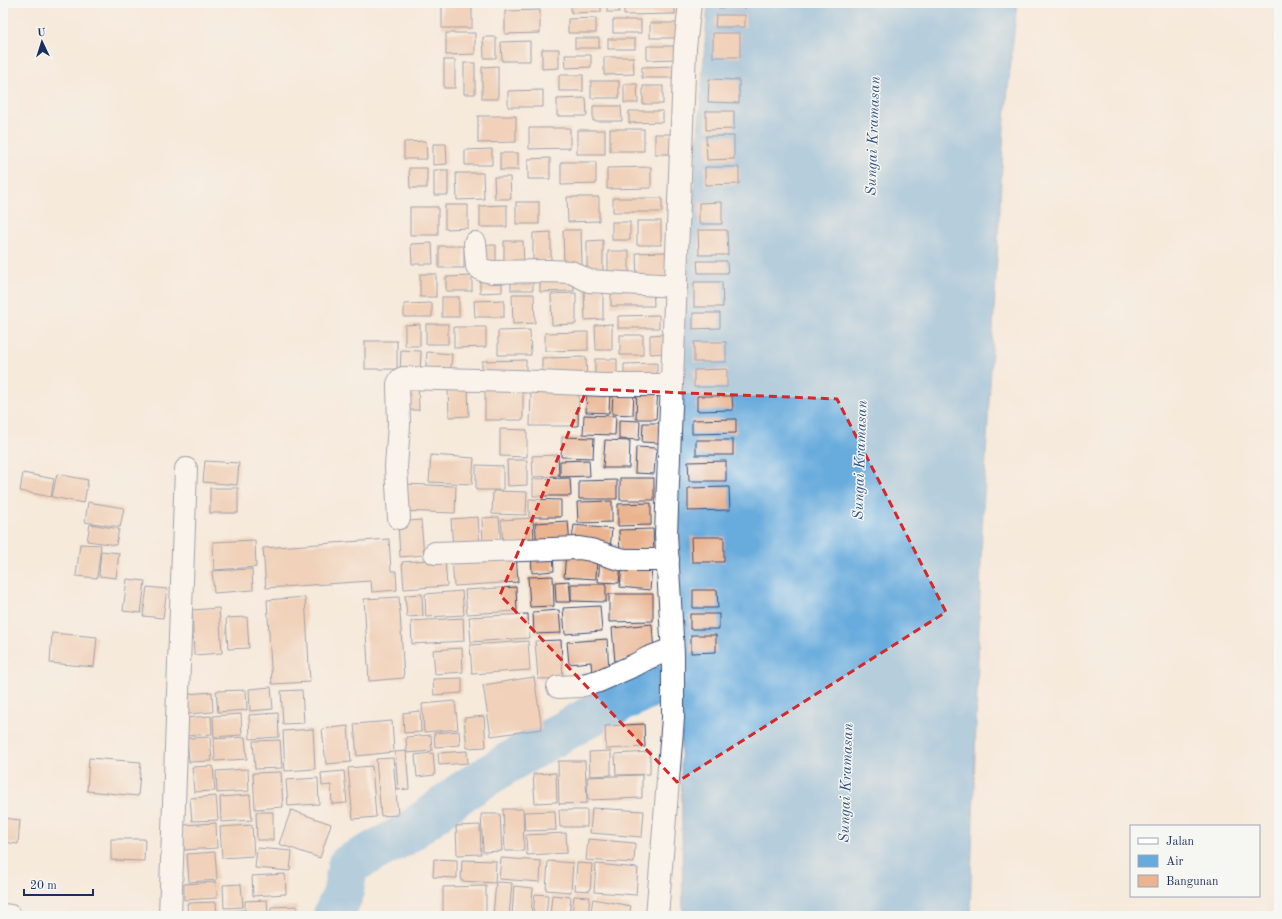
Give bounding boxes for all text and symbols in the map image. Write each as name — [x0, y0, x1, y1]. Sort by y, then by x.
north arrow — [22, 22, 62, 62]
text: U — [37, 28, 46, 39]
water label: Sungai Kramasan — [864, 75, 884, 196]
water label: Sungai Kramasan — [851, 399, 871, 520]
water label: Sungai Kramasan — [837, 722, 857, 843]
legend — [1130, 825, 1260, 897]
text: Jalan — [1166, 836, 1195, 848]
text: Air — [1166, 856, 1183, 868]
scale bar — [24, 871, 93, 897]
text: Bangunan — [1166, 876, 1219, 888]
text: 20 m — [30, 880, 57, 892]

